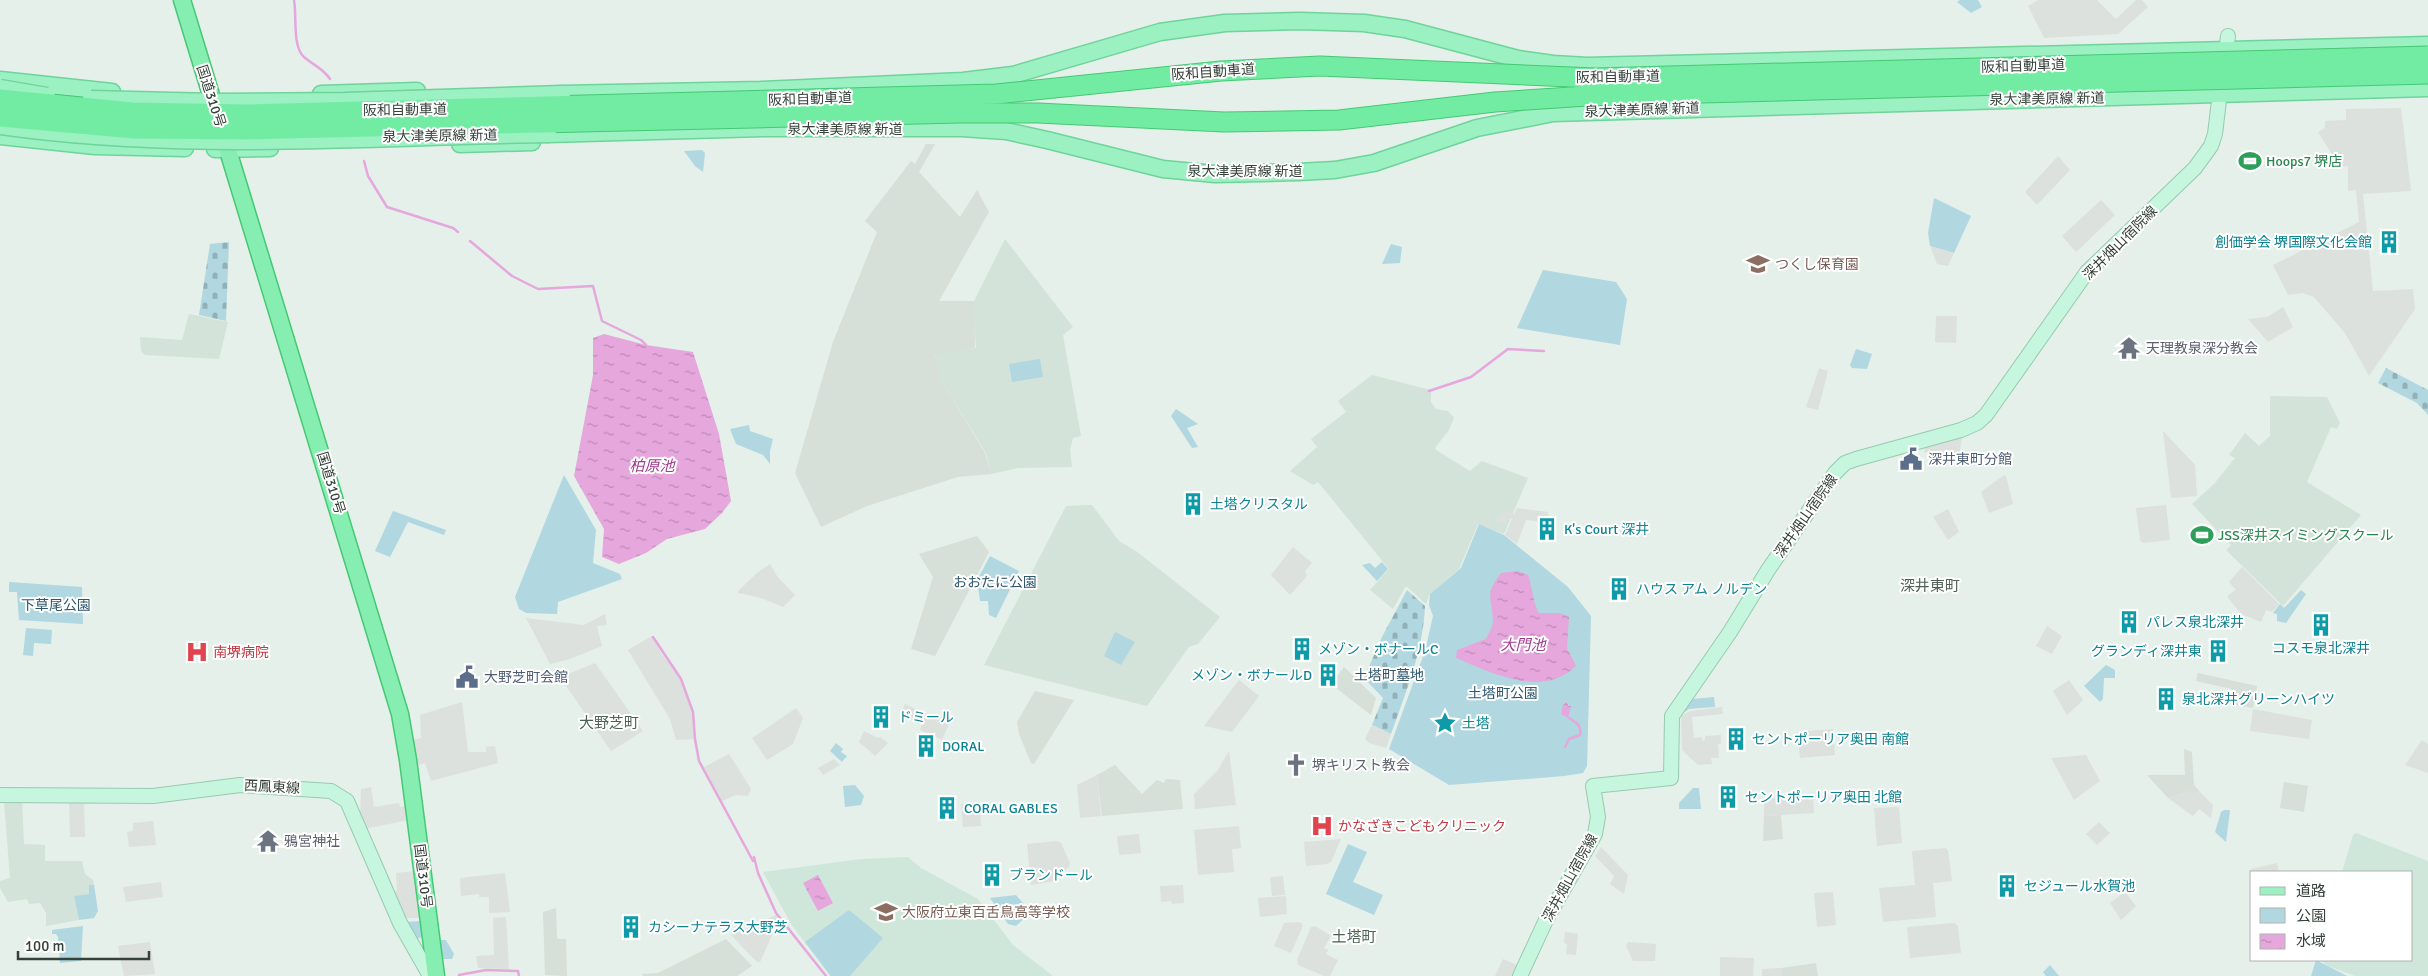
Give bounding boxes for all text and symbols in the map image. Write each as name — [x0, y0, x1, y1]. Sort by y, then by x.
street label: 阪和自動車道 — [1981, 56, 2065, 76]
street label: 阪和自動車道 — [1171, 61, 1255, 83]
street label: 国道310号 — [193, 63, 229, 129]
street label: 阪和自動車道 — [1576, 68, 1660, 86]
street label: 阪和自動車道 — [768, 89, 852, 109]
street label: 泉大津美原線 新道 — [1989, 89, 2105, 109]
street label: 泉大津美原線 新道 — [1584, 99, 1700, 121]
street label: 阪和自動車道 — [363, 101, 447, 119]
street label: 泉大津美原線 新道 — [787, 121, 903, 138]
street label: 泉大津美原線 新道 — [382, 126, 498, 146]
sports icon: Hoops7 堺店 — [2237, 148, 2263, 174]
place label: Hoops7 堺店 — [2266, 153, 2342, 170]
street label: 泉大津美原線 新道 — [1187, 163, 1303, 180]
street label: 深井畑山宿院線 — [2079, 202, 2161, 284]
building icon: 創価学会 堺国際文化会館 — [2376, 229, 2402, 255]
place label: 創価学会 堺国際文化会館 — [2215, 234, 2372, 251]
school or university icon: つくし保育園 — [1745, 251, 1771, 277]
place label: つくし保育園 — [1775, 256, 1859, 273]
temple icon: 天理教泉深分教会 — [2116, 335, 2142, 361]
place label: 天理教泉深分教会 — [2146, 340, 2258, 357]
public building icon: 深井東町分館 — [1898, 446, 1924, 472]
street label: 国道310号 — [313, 450, 349, 516]
place label: 深井東町分館 — [1928, 451, 2012, 468]
water label: 柏原池 — [629, 457, 676, 475]
street label: 深井畑山宿院線 — [1771, 471, 1841, 561]
building icon: 土塔クリスタル — [1180, 491, 1206, 517]
place label: 土塔クリスタル — [1210, 496, 1308, 513]
building icon: K's Court 深井 — [1534, 516, 1560, 542]
place label: K's Court 深井 — [1564, 521, 1649, 538]
sports icon: JSS深井スイミングスクール — [2189, 522, 2215, 548]
place label: JSS深井スイミングスクール — [2218, 527, 2394, 544]
park label: おおたに公園 — [953, 574, 1037, 591]
building icon: ハウス アム ノルデン — [1606, 576, 1632, 602]
district label: 深井東町 — [1900, 577, 1960, 595]
place label: ハウス アム ノルデン — [1636, 581, 1767, 598]
park label: 下草尾公園 — [21, 597, 91, 614]
building icon: パレス泉北深井 — [2116, 609, 2142, 635]
building icon: コスモ泉北深井 — [2308, 612, 2334, 638]
place label: パレス泉北深井 — [2146, 614, 2244, 631]
building icon: メゾン・ボナールC — [1289, 636, 1315, 662]
water label: 大門池 — [1500, 636, 1547, 654]
building icon: グランディ深井東 — [2205, 638, 2231, 664]
hospital icon: 南堺病院 — [184, 639, 210, 665]
place label: コスモ泉北深井 — [2272, 640, 2370, 657]
place label: メゾン・ボナールC — [1318, 641, 1438, 658]
place label: グランディ深井東 — [2091, 643, 2202, 660]
place label: 南堺病院 — [213, 644, 269, 661]
building icon: メゾン・ボナールD — [1315, 662, 1341, 688]
public building icon: 大野芝町会館 — [454, 664, 480, 690]
place label: メゾン・ボナールD — [1191, 667, 1312, 684]
park label: 土塔町墓地 — [1354, 667, 1424, 684]
place label: 大野芝町会館 — [484, 669, 568, 686]
park label: 土塔町公園 — [1468, 685, 1538, 702]
building icon: 泉北深井グリーンハイツ — [2153, 686, 2179, 712]
place label: 泉北深井グリーンハイツ — [2182, 691, 2335, 708]
building icon: ドミール — [868, 704, 894, 730]
place label: ドミール — [898, 709, 954, 726]
place icon: 土塔 — [1432, 710, 1458, 736]
district label: 大野芝町 — [579, 714, 639, 732]
place label: 土塔 — [1462, 715, 1490, 732]
building icon: セントポーリア奥田 南館 — [1723, 726, 1749, 752]
place label: セントポーリア奥田 南館 — [1752, 731, 1909, 748]
building icon: DORAL — [913, 733, 939, 759]
place label: DORAL — [942, 738, 984, 755]
church icon: 堺キリスト教会 — [1283, 752, 1309, 778]
place label: 堺キリスト教会 — [1312, 757, 1410, 774]
street label: 西鳳東線 — [244, 777, 300, 797]
building icon: セントポーリア奥田 北館 — [1715, 784, 1741, 810]
place label: セントポーリア奥田 北館 — [1745, 789, 1902, 806]
building icon: CORAL GABLES — [934, 795, 960, 821]
place label: CORAL GABLES — [964, 800, 1058, 817]
hospital icon: かなざきこどもクリニック — [1309, 813, 1335, 839]
place label: かなざきこどもクリニック — [1338, 818, 1506, 835]
temple icon: 鴉宮神社 — [255, 828, 281, 854]
street label: 深井畑山宿院線 — [1539, 831, 1601, 925]
place label: 鴉宮神社 — [284, 833, 340, 850]
street label: 国道310号 — [411, 843, 435, 909]
building icon: ブランドール — [979, 862, 1005, 888]
place label: ブランドール — [1009, 867, 1093, 884]
legend — [2250, 871, 2413, 961]
building icon: セジュール水賀池 — [1994, 873, 2020, 899]
place label: セジュール水賀池 — [2024, 878, 2135, 895]
text: 道路 — [2296, 882, 2326, 900]
school or university icon: 大阪府立東百舌鳥高等学校 — [873, 899, 899, 925]
place label: 大阪府立東百舌鳥高等学校 — [902, 904, 1070, 921]
text: 公園 — [2296, 907, 2326, 925]
building icon: カシーナテラス大野芝 — [618, 914, 644, 940]
place label: カシーナテラス大野芝 — [648, 919, 788, 936]
scale bar — [18, 928, 149, 960]
district label: 土塔町 — [1331, 928, 1377, 946]
text: 水域 — [2296, 932, 2326, 950]
text: 100 m — [25, 937, 65, 955]

